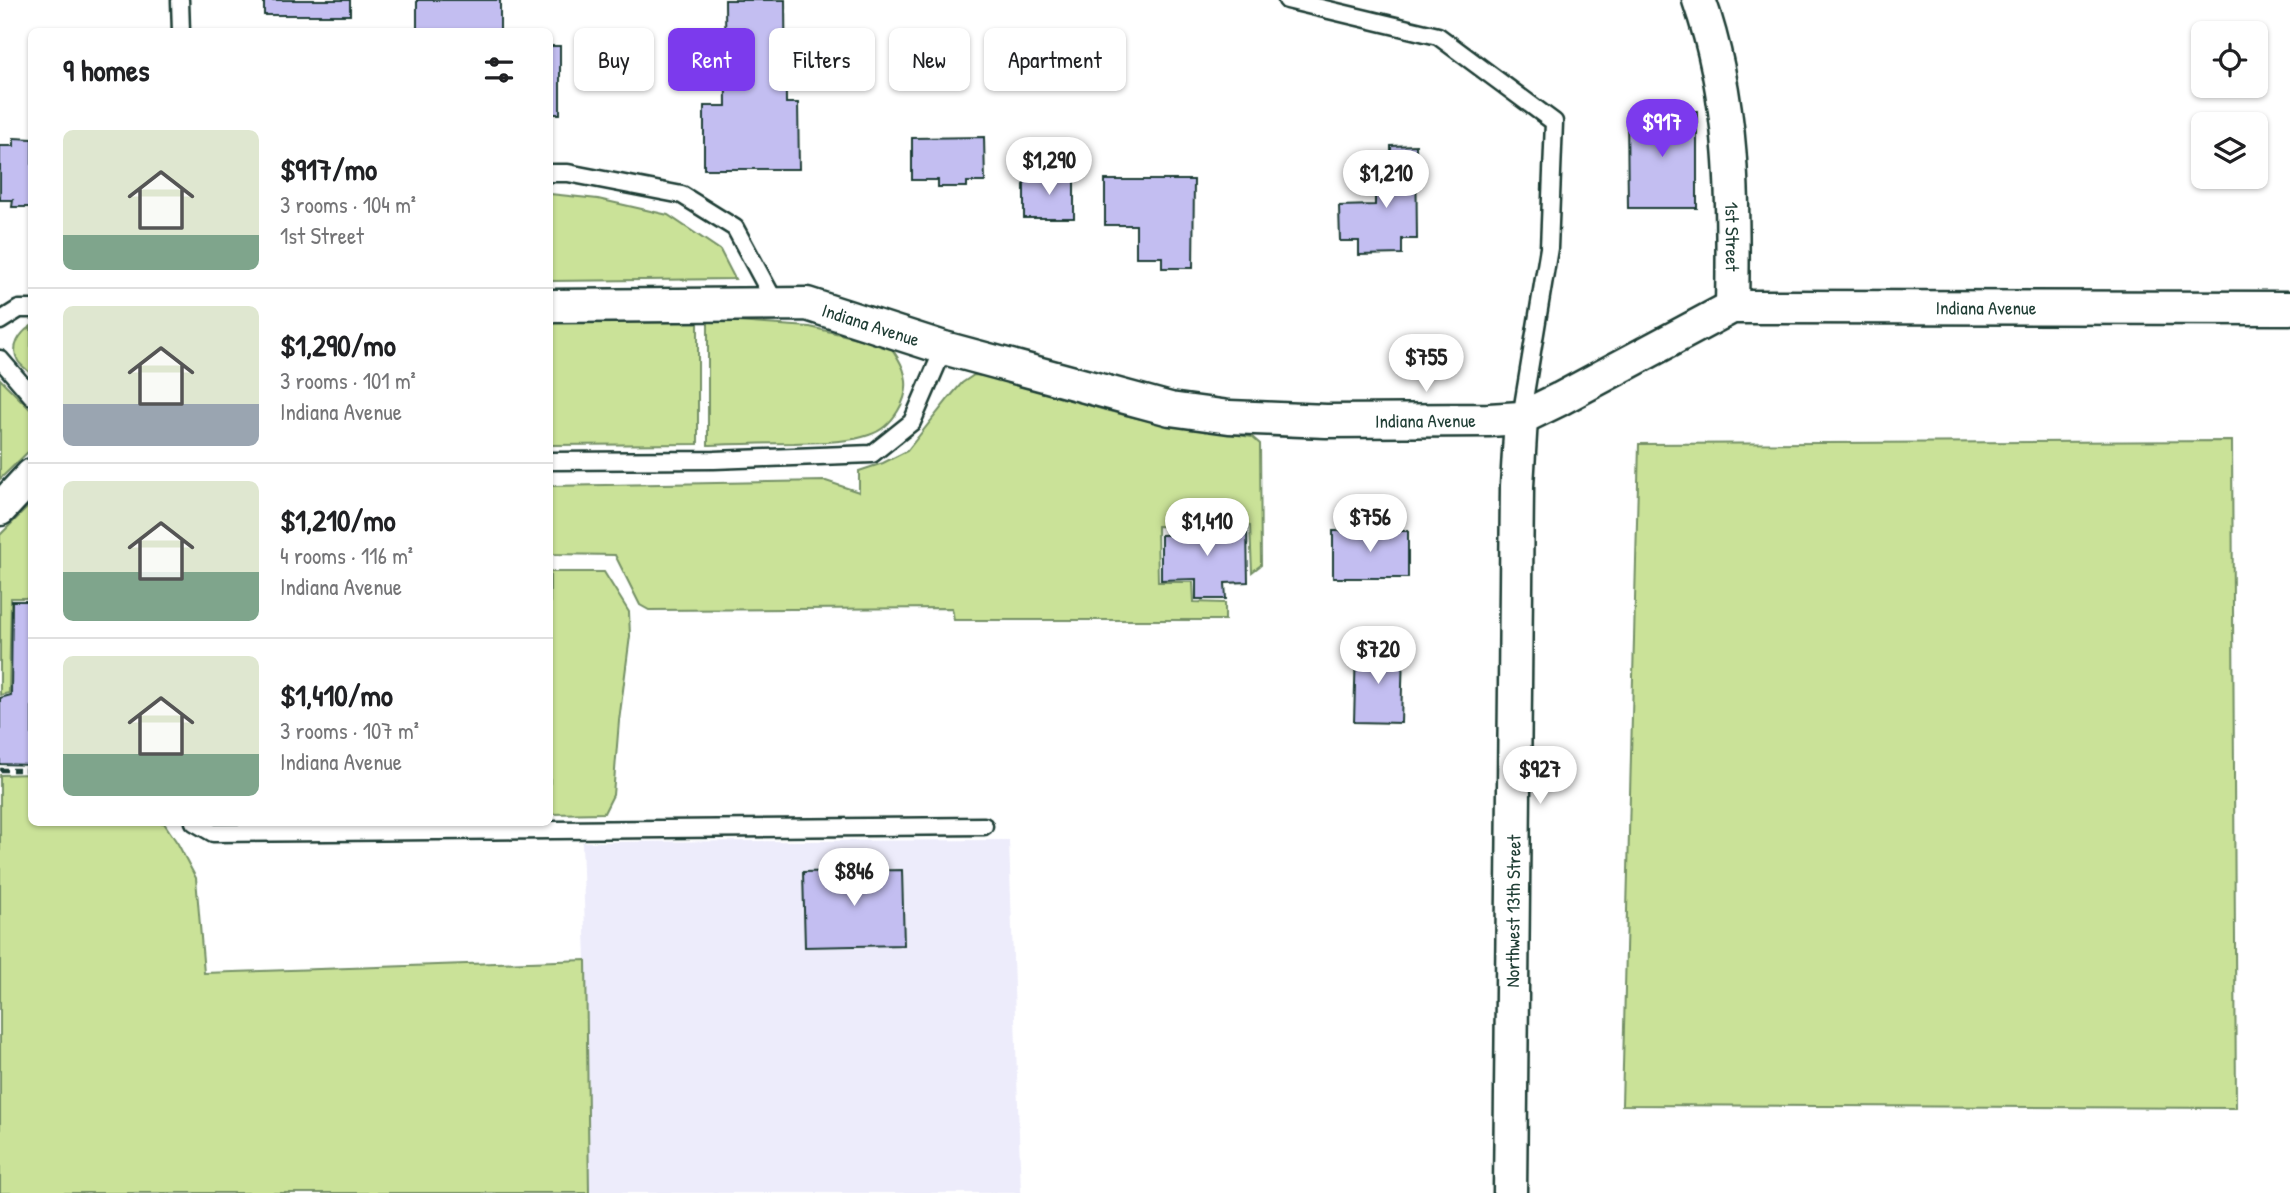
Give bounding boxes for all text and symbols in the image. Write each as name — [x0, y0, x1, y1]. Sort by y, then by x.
map controls — [2191, 21, 2268, 189]
button: locate — [2191, 21, 2268, 98]
chip: Buy — [574, 28, 654, 91]
chip: Rent — [668, 28, 755, 91]
chip: Filters — [769, 28, 875, 91]
chip: New — [889, 28, 970, 91]
chip: Apartment — [984, 28, 1126, 91]
text: 9 homes — [63, 50, 150, 90]
icon: filters — [480, 51, 518, 89]
pin: $917 — [1621, 100, 1703, 159]
text: $917 — [1642, 106, 1682, 137]
button: layers — [2191, 112, 2268, 189]
pin: $1,290 — [992, 138, 1106, 197]
text: $1,290 — [1022, 144, 1076, 175]
text: $917/mo — [280, 149, 377, 189]
pin: $1,210 — [1329, 150, 1443, 210]
text: $1,210 — [1359, 157, 1413, 188]
icon: home — [119, 158, 203, 242]
text: 3 rooms · 104 m² — [280, 189, 416, 220]
street label: 1st Street — [1719, 201, 1746, 272]
text: 1st Street — [280, 220, 364, 251]
street label: Indiana Avenue — [1935, 294, 2037, 321]
street label: Indiana Avenue — [819, 297, 923, 352]
text: $1,290/mo — [280, 325, 396, 365]
icon: home — [119, 334, 203, 418]
pin: $755 — [1385, 334, 1467, 394]
text: $755 — [1405, 341, 1447, 372]
text: 3 rooms · 101 m² — [280, 365, 416, 396]
text: Indiana Avenue — [280, 396, 402, 427]
street label: Indiana Avenue — [1375, 407, 1476, 434]
pin: $756 — [1329, 494, 1411, 554]
pin: $1,410 — [1150, 498, 1264, 558]
text: $1,210/mo — [280, 500, 396, 540]
text: $756 — [1349, 501, 1391, 532]
text: $1,410 — [1181, 505, 1233, 536]
icon: home — [119, 509, 203, 593]
text: 4 rooms · 116 m² — [280, 540, 413, 571]
text: Indiana Avenue — [280, 571, 402, 602]
pin: $720 — [1337, 626, 1419, 686]
text: $720 — [1356, 633, 1400, 664]
text: $1,410/mo — [280, 675, 393, 715]
icon: home — [119, 684, 203, 768]
text: 3 rooms · 107 m² — [280, 715, 419, 746]
text: Indiana Avenue — [280, 746, 402, 777]
pin: $927 — [1499, 746, 1581, 806]
text: $927 — [1519, 753, 1561, 784]
street label: Northwest 13th Street — [1499, 834, 1527, 988]
pin: $846 — [813, 848, 895, 908]
text: $846 — [834, 855, 874, 886]

